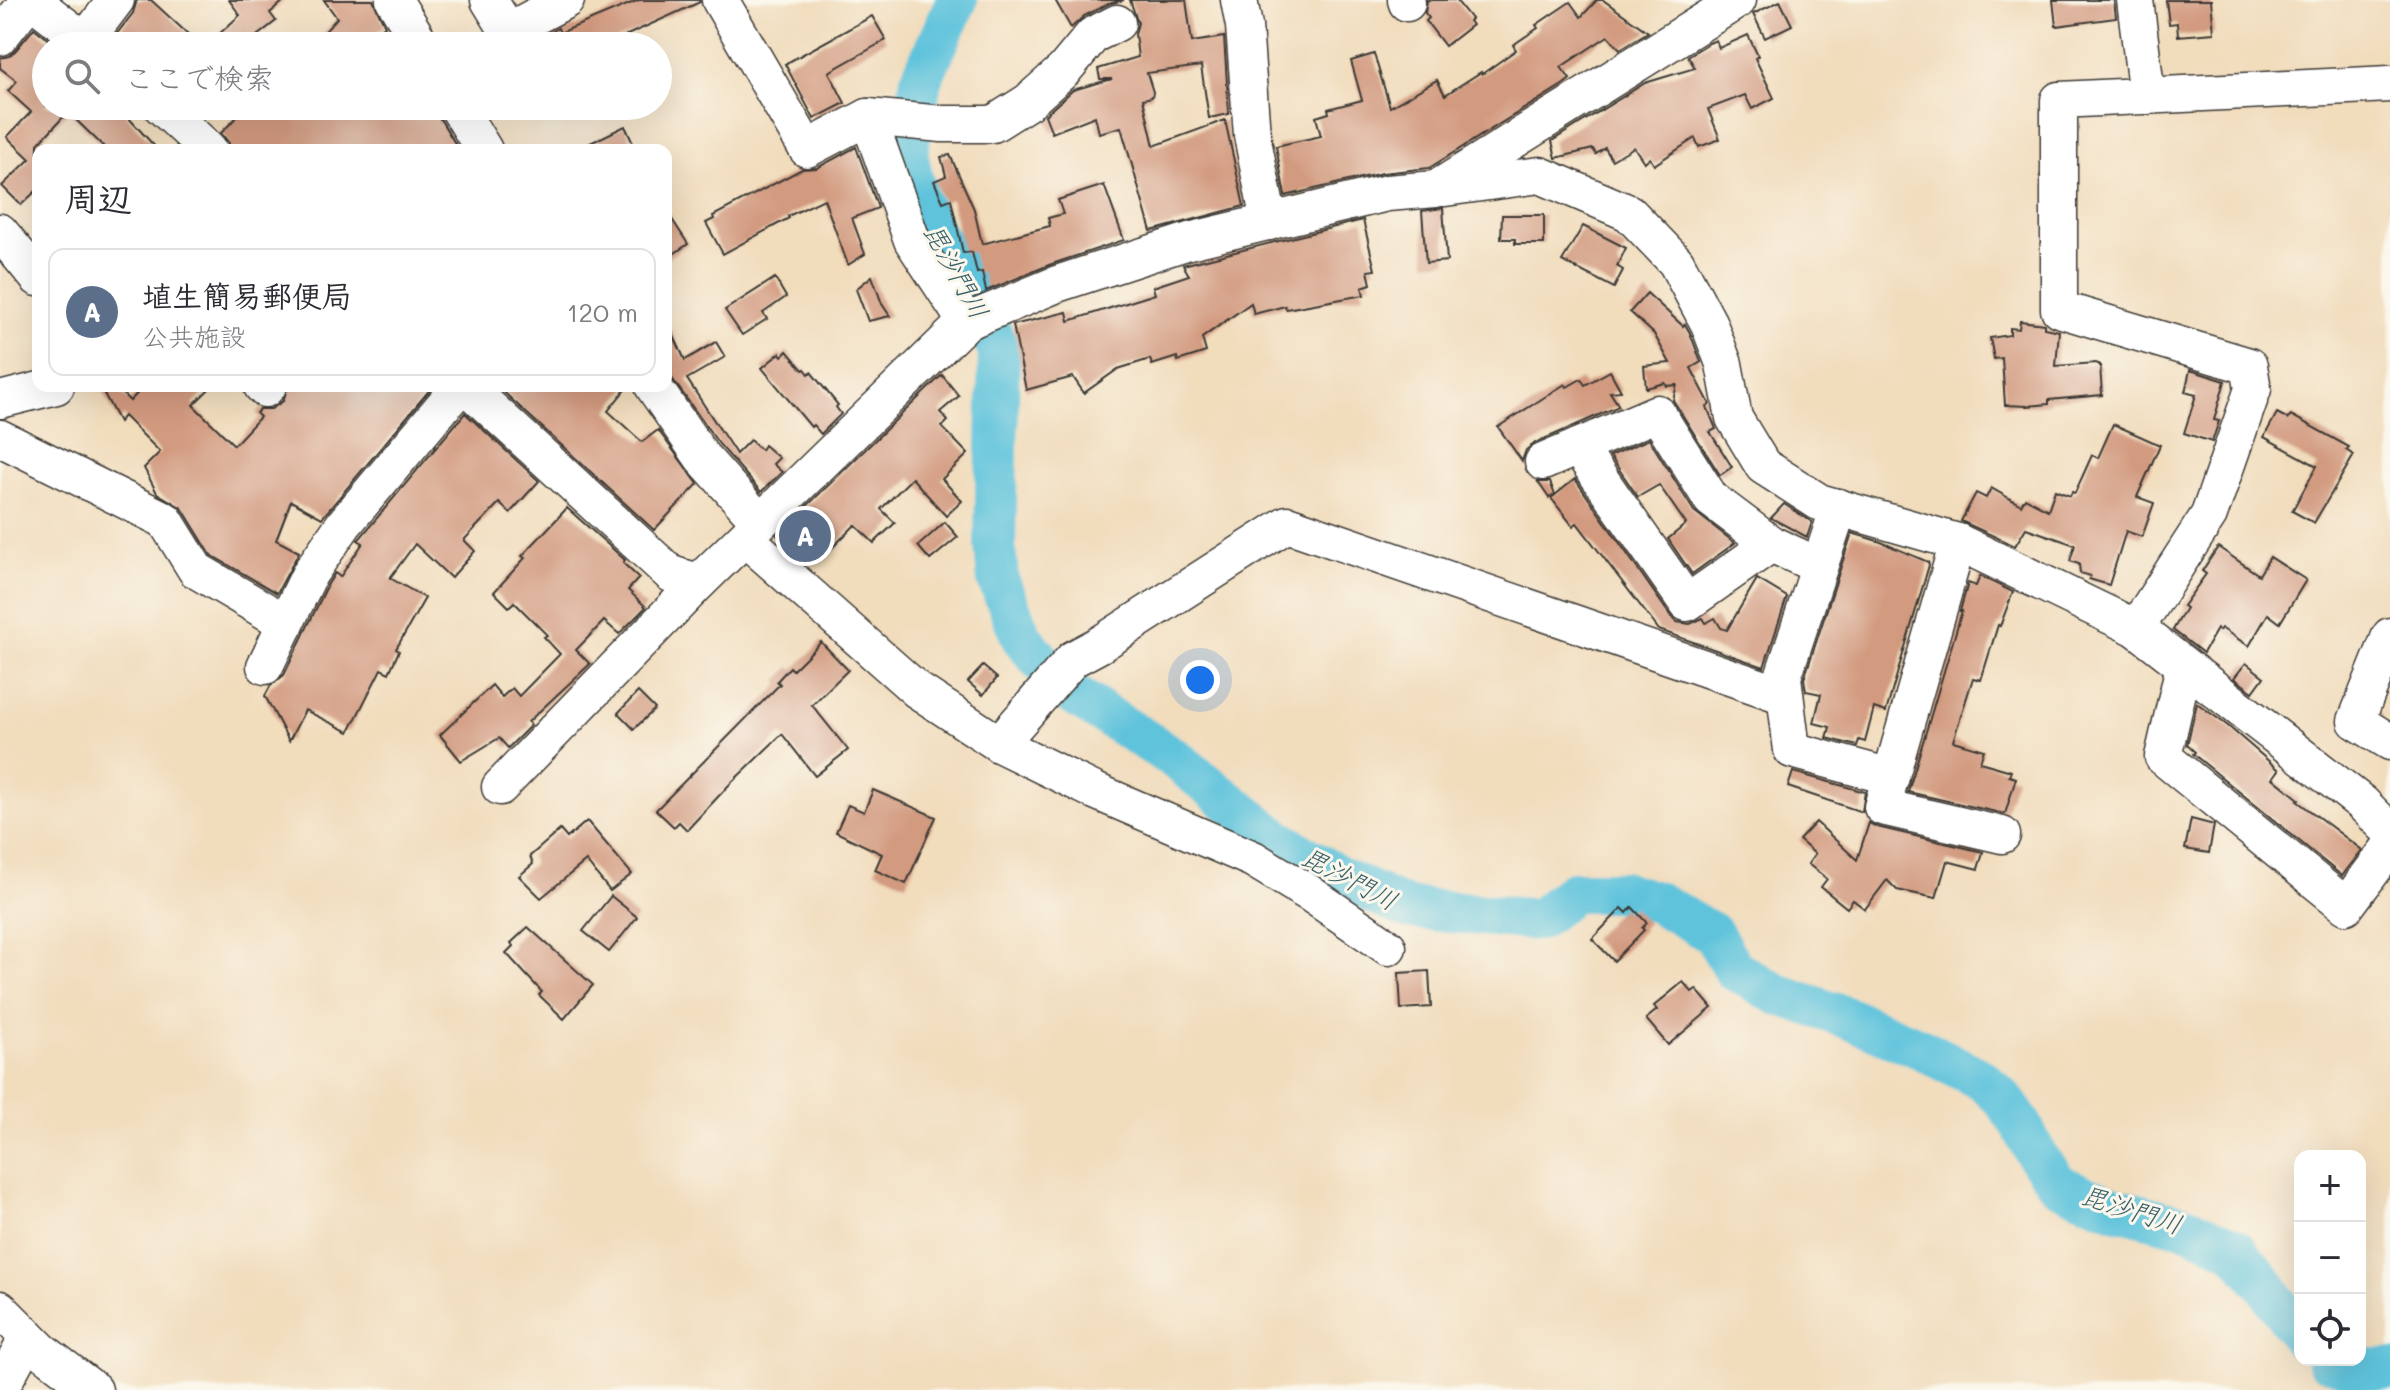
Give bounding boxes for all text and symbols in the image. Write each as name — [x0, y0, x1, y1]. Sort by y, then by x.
search box — [32, 32, 672, 120]
icon: search — [60, 54, 104, 98]
text: ここで検索 — [124, 57, 274, 97]
text: 周辺 — [64, 175, 132, 220]
water label: 毘沙門川 — [917, 217, 997, 325]
text: 埴生簡易郵便局 — [142, 275, 352, 315]
text: A — [83, 295, 101, 329]
text: 120 m — [567, 295, 638, 329]
text: 公共施設 — [142, 319, 246, 353]
pin: A — [779, 506, 831, 566]
your location — [1180, 660, 1220, 700]
water label: 毘沙門川 — [1296, 839, 1404, 917]
map controls — [2294, 1150, 2366, 1366]
button: + — [2294, 1150, 2366, 1222]
water label: 毘沙門川 — [2077, 1177, 2187, 1241]
button: − — [2294, 1222, 2366, 1294]
button: locate — [2294, 1294, 2366, 1366]

